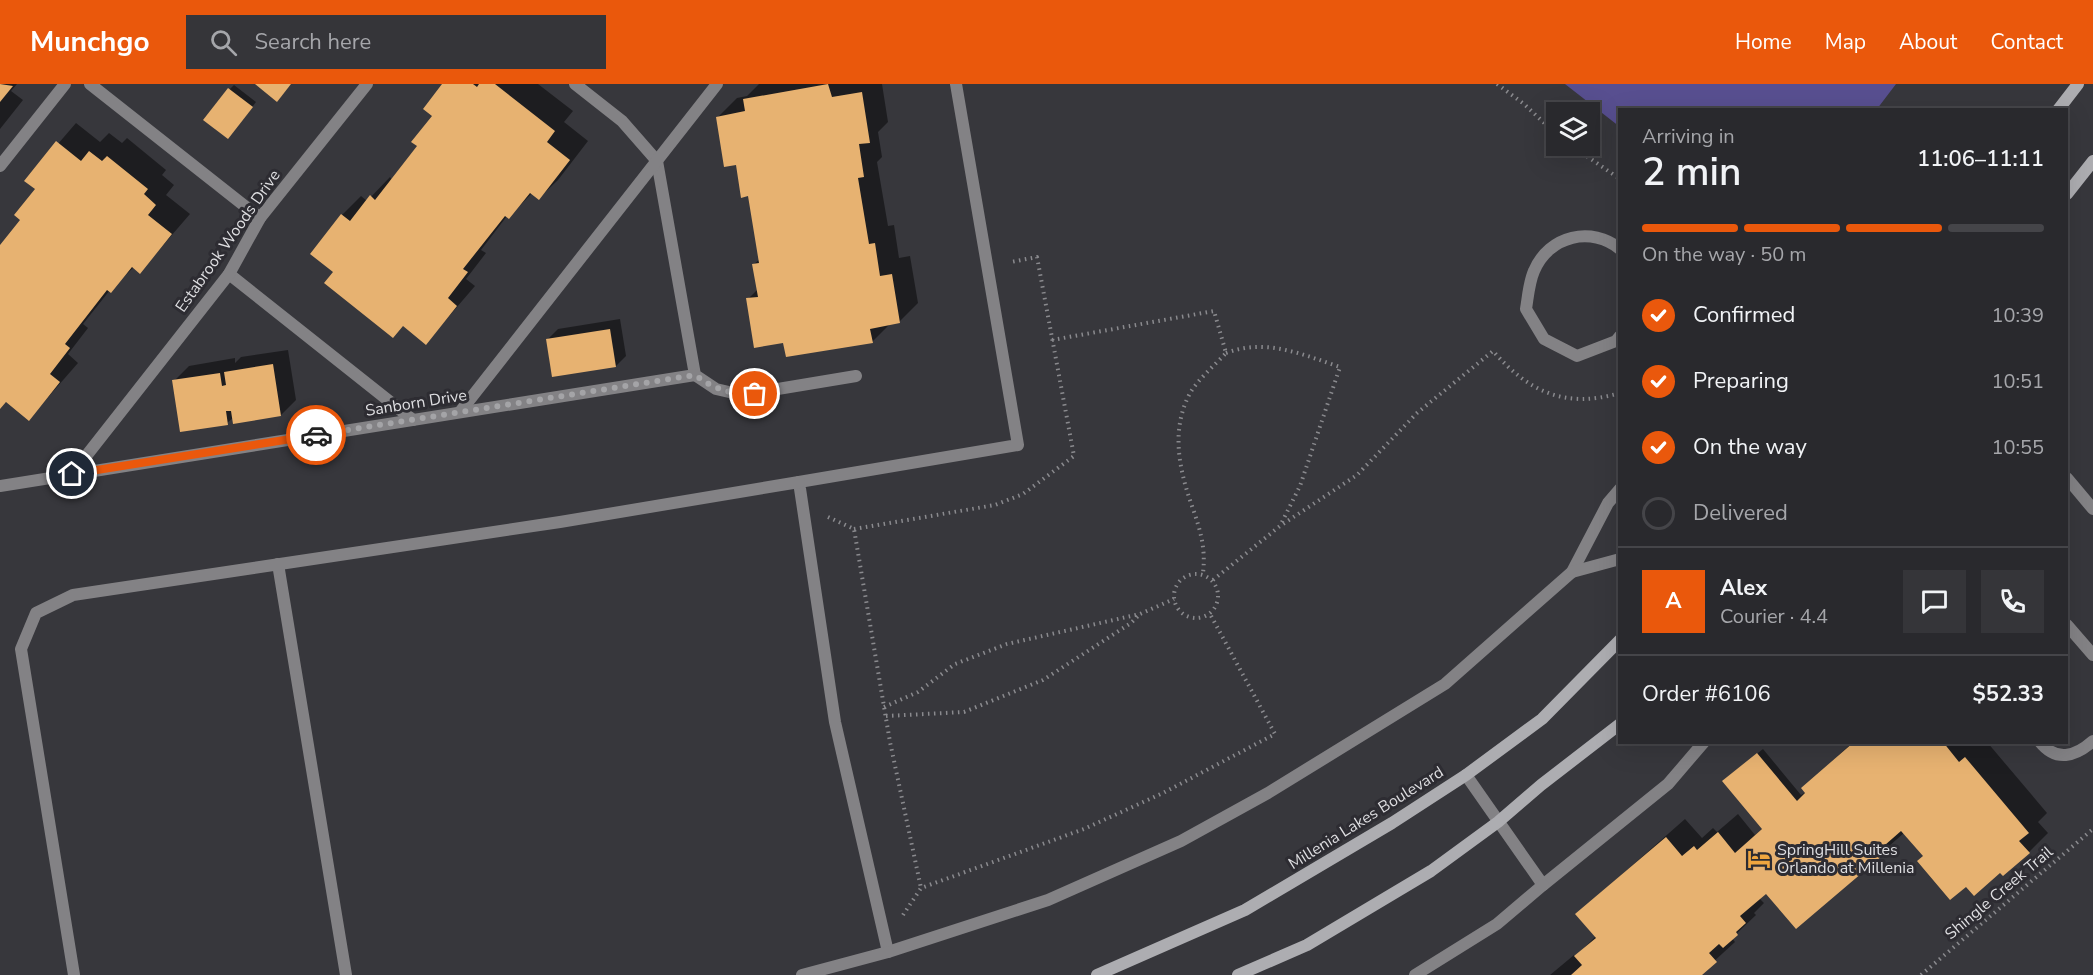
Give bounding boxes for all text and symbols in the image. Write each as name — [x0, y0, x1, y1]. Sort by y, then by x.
search box — [186, 15, 606, 69]
text: Munchgo — [30, 23, 150, 61]
icon: search — [207, 26, 240, 59]
text: Search here — [255, 27, 371, 57]
text: Home — [1735, 28, 1792, 56]
text: Map — [1825, 28, 1866, 56]
text: About — [1899, 28, 1957, 56]
text: Contact — [1990, 28, 2063, 56]
map controls — [1546, 102, 1600, 156]
button: layers — [1546, 102, 1600, 156]
text: Arriving in — [1642, 123, 1735, 150]
text: 11:06–11:11 — [1917, 144, 2044, 174]
text: 2 min — [1642, 146, 1741, 199]
street label: Estabrook Woods Drive — [170, 165, 286, 317]
text: On the way · 50 m — [1642, 241, 1806, 268]
icon: check — [1642, 299, 1675, 332]
text: Confirmed — [1693, 300, 1795, 330]
text: 10:39 — [1991, 302, 2044, 329]
icon: check — [1642, 365, 1675, 398]
text: Preparing — [1693, 366, 1789, 396]
pin — [729, 368, 780, 419]
text: 10:51 — [1991, 368, 2044, 395]
icon: bag — [738, 377, 771, 410]
street label: Sanborn Drive — [364, 384, 468, 422]
courier — [286, 405, 346, 465]
icon: car — [300, 419, 333, 452]
icon: check — [1642, 431, 1675, 464]
text: On the way — [1693, 432, 1807, 462]
text: 10:55 — [1991, 434, 2044, 461]
pin — [46, 448, 97, 499]
icon: home — [55, 457, 88, 490]
text: Delivered — [1693, 498, 1788, 528]
button: chat — [1903, 570, 1966, 633]
button: phone — [1981, 570, 2044, 633]
text: Alex — [1720, 573, 1767, 603]
text: A — [1665, 586, 1682, 616]
text: Courier · 4.4 — [1720, 603, 1828, 630]
text: Order #6106 — [1642, 679, 1771, 709]
text: $52.33 — [1973, 679, 2044, 709]
street label: Millenia Lakes Boulevard — [1284, 761, 1448, 875]
place label: SpringHill Suites Orlando at Millenia — [1777, 839, 1914, 879]
street label: Shingle Creek Trail — [1940, 841, 2058, 945]
hotel icon: SpringHill Suites Orlando at Millenia — [1746, 846, 1772, 872]

